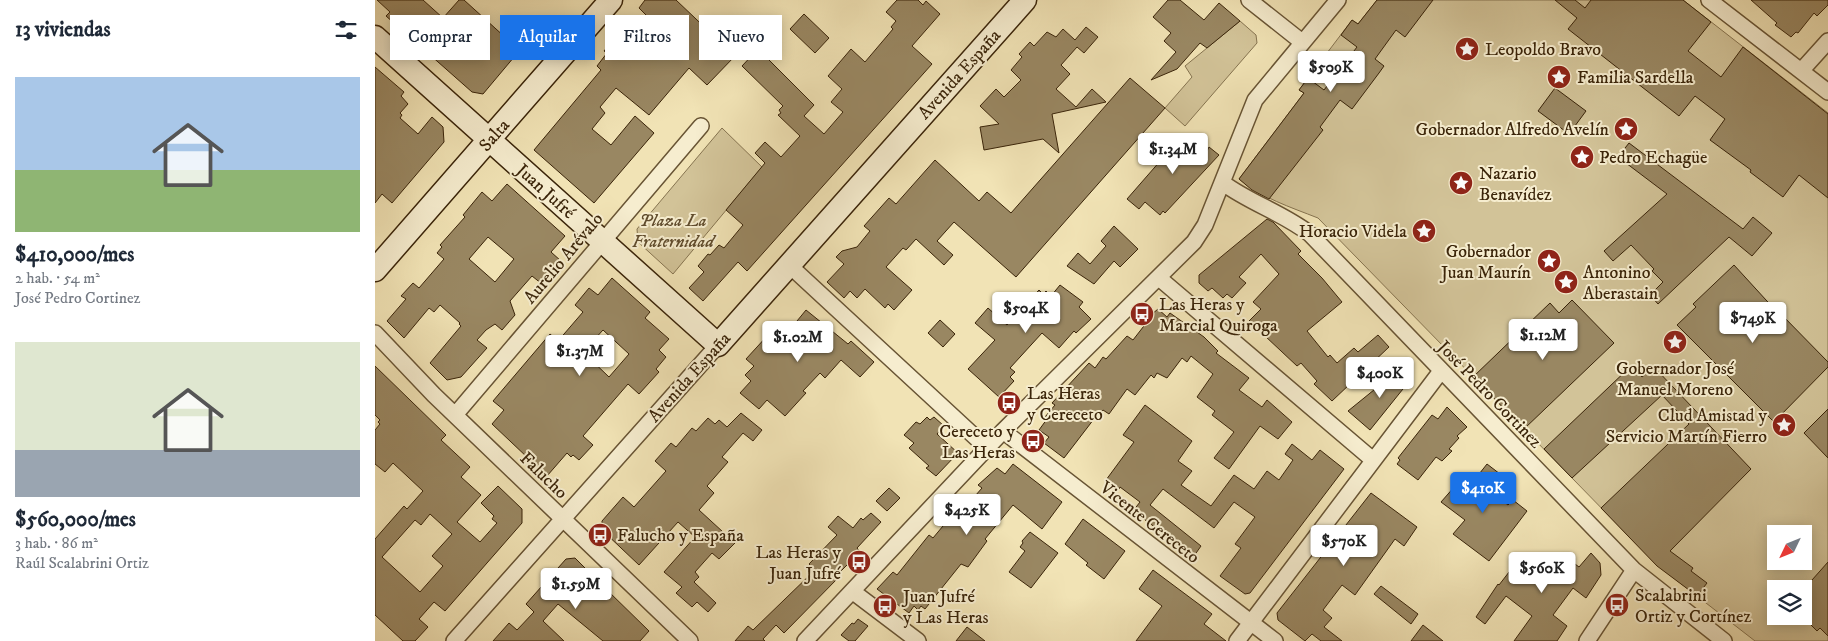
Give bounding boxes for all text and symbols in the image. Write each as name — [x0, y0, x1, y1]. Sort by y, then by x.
chip: Comprar — [390, 15, 490, 60]
chip: Alquilar — [500, 15, 595, 60]
chip: Filtros — [605, 15, 689, 60]
chip: Nuevo — [699, 15, 782, 60]
icon: filters — [332, 16, 360, 44]
text: 13 viviendas — [15, 17, 110, 43]
street label: Avenida España — [914, 25, 1006, 124]
place icon: Leopoldo Bravo — [1454, 36, 1480, 62]
place label: Leopoldo Bravo — [1485, 39, 1601, 61]
pin: $509K — [1296, 51, 1366, 93]
text: $509K — [1309, 57, 1353, 77]
place icon: Familia Sardella — [1546, 64, 1572, 90]
place label: Familia Sardella — [1577, 67, 1694, 89]
icon: home — [143, 110, 233, 200]
street label: Salta — [475, 115, 515, 156]
place icon: Gobernador Alfredo Avelín — [1613, 116, 1639, 142]
place label: Gobernador Alfredo Avelín — [1416, 119, 1610, 141]
pin: $1.34M — [1132, 132, 1214, 175]
text: $1.34M — [1149, 139, 1197, 159]
place icon: Pedro Echagüe — [1569, 144, 1595, 170]
place label: Pedro Echagüe — [1599, 147, 1707, 169]
street label: Juan Jufré — [510, 158, 580, 224]
place label: Nazario Benavídez — [1479, 163, 1552, 206]
place icon: Nazario Benavídez — [1448, 170, 1474, 196]
street label: Aurelio Arévalo — [519, 208, 608, 309]
park label: Plaza La Fraternidad — [632, 210, 716, 253]
place icon: Horacio Videla — [1411, 218, 1437, 244]
place label: Horacio Videla — [1299, 221, 1407, 243]
place label: Gobernador Juan Maurín — [1439, 241, 1532, 284]
text: $410,000/mes — [15, 242, 134, 268]
place icon: Gobernador Juan Maurín — [1536, 248, 1562, 274]
place label: Antonino Aberastain — [1583, 262, 1659, 305]
text: 2 hab. · 54 m² — [15, 268, 100, 288]
place icon: Antonino Aberastain — [1553, 269, 1579, 295]
text: José Pedro Cortinez — [15, 288, 141, 308]
pin: $504K — [991, 292, 1061, 334]
place label: Las Heras y Marcial Quiroga — [1159, 294, 1278, 337]
text: $504K — [1003, 298, 1049, 318]
bus stop icon: Las Heras y Marcial Quiroga — [1129, 301, 1155, 327]
pin: $749K — [1718, 302, 1788, 344]
text: $749K — [1730, 308, 1776, 328]
pin: $1.12M — [1502, 318, 1584, 361]
pin: $1.02M — [757, 320, 839, 363]
text: $1.12M — [1520, 325, 1566, 345]
text: $1.02M — [773, 327, 823, 347]
street label: Avenida España — [644, 328, 736, 427]
place icon: Gobernador José Manuel Moreno — [1662, 329, 1688, 355]
pin: $1.37M — [539, 334, 621, 377]
street label: José Pedro Cortinez — [1431, 335, 1546, 453]
text: $1.37M — [556, 341, 604, 361]
pin: $400K — [1345, 356, 1415, 399]
place label: Gobernador José Manuel Moreno — [1616, 358, 1735, 401]
text: $400K — [1357, 363, 1403, 383]
icon: home — [143, 375, 233, 465]
place label: Las Heras y Cereceto — [1027, 383, 1103, 426]
bus stop icon: Las Heras y Cereceto — [996, 390, 1022, 416]
place label: Clud Amistad y Servicio Martín Fierro — [1606, 405, 1767, 448]
place icon: Clud Amistad y Servicio Martín Fierro — [1771, 412, 1797, 438]
place label: Cereceto y Las Heras — [939, 421, 1015, 464]
bus stop icon: Cereceto y Las Heras — [1020, 428, 1046, 454]
street label: Falucho — [515, 448, 572, 504]
pin: $410K — [1448, 472, 1518, 514]
street label: Vicente Cereceto — [1094, 476, 1204, 569]
text: $410K — [1461, 478, 1505, 498]
pin: $425K — [932, 494, 1002, 536]
text: $425K — [945, 500, 989, 520]
text: $560,000/mes — [15, 507, 136, 533]
bus stop icon: Falucho y España — [587, 522, 613, 548]
pin: $570K — [1309, 524, 1379, 567]
place label: Falucho y España — [617, 525, 744, 547]
north arrow — [1767, 525, 1813, 570]
map controls — [1767, 525, 1812, 625]
text: $570K — [1322, 531, 1366, 551]
text: 3 hab. · 86 m² — [15, 533, 98, 553]
place label: Las Heras y Juan Jufré — [755, 542, 842, 585]
bus stop icon: Las Heras y Juan Jufré — [846, 549, 872, 575]
pin: $560K — [1507, 552, 1577, 594]
text: Raúl Scalabrini Ortiz — [15, 553, 149, 573]
text: $560K — [1520, 558, 1564, 578]
pin: $1.59M — [535, 568, 617, 610]
text: $1.59M — [552, 574, 600, 594]
button: layers — [1767, 580, 1812, 625]
place label: Scalabrini Ortiz y Cortínez — [1635, 585, 1751, 628]
place label: Juan Jufré y Las Heras — [901, 586, 989, 629]
bus stop icon: Scalabrini Ortiz y Cortínez — [1604, 592, 1630, 618]
bus stop icon: Juan Jufré y Las Heras — [872, 593, 898, 619]

